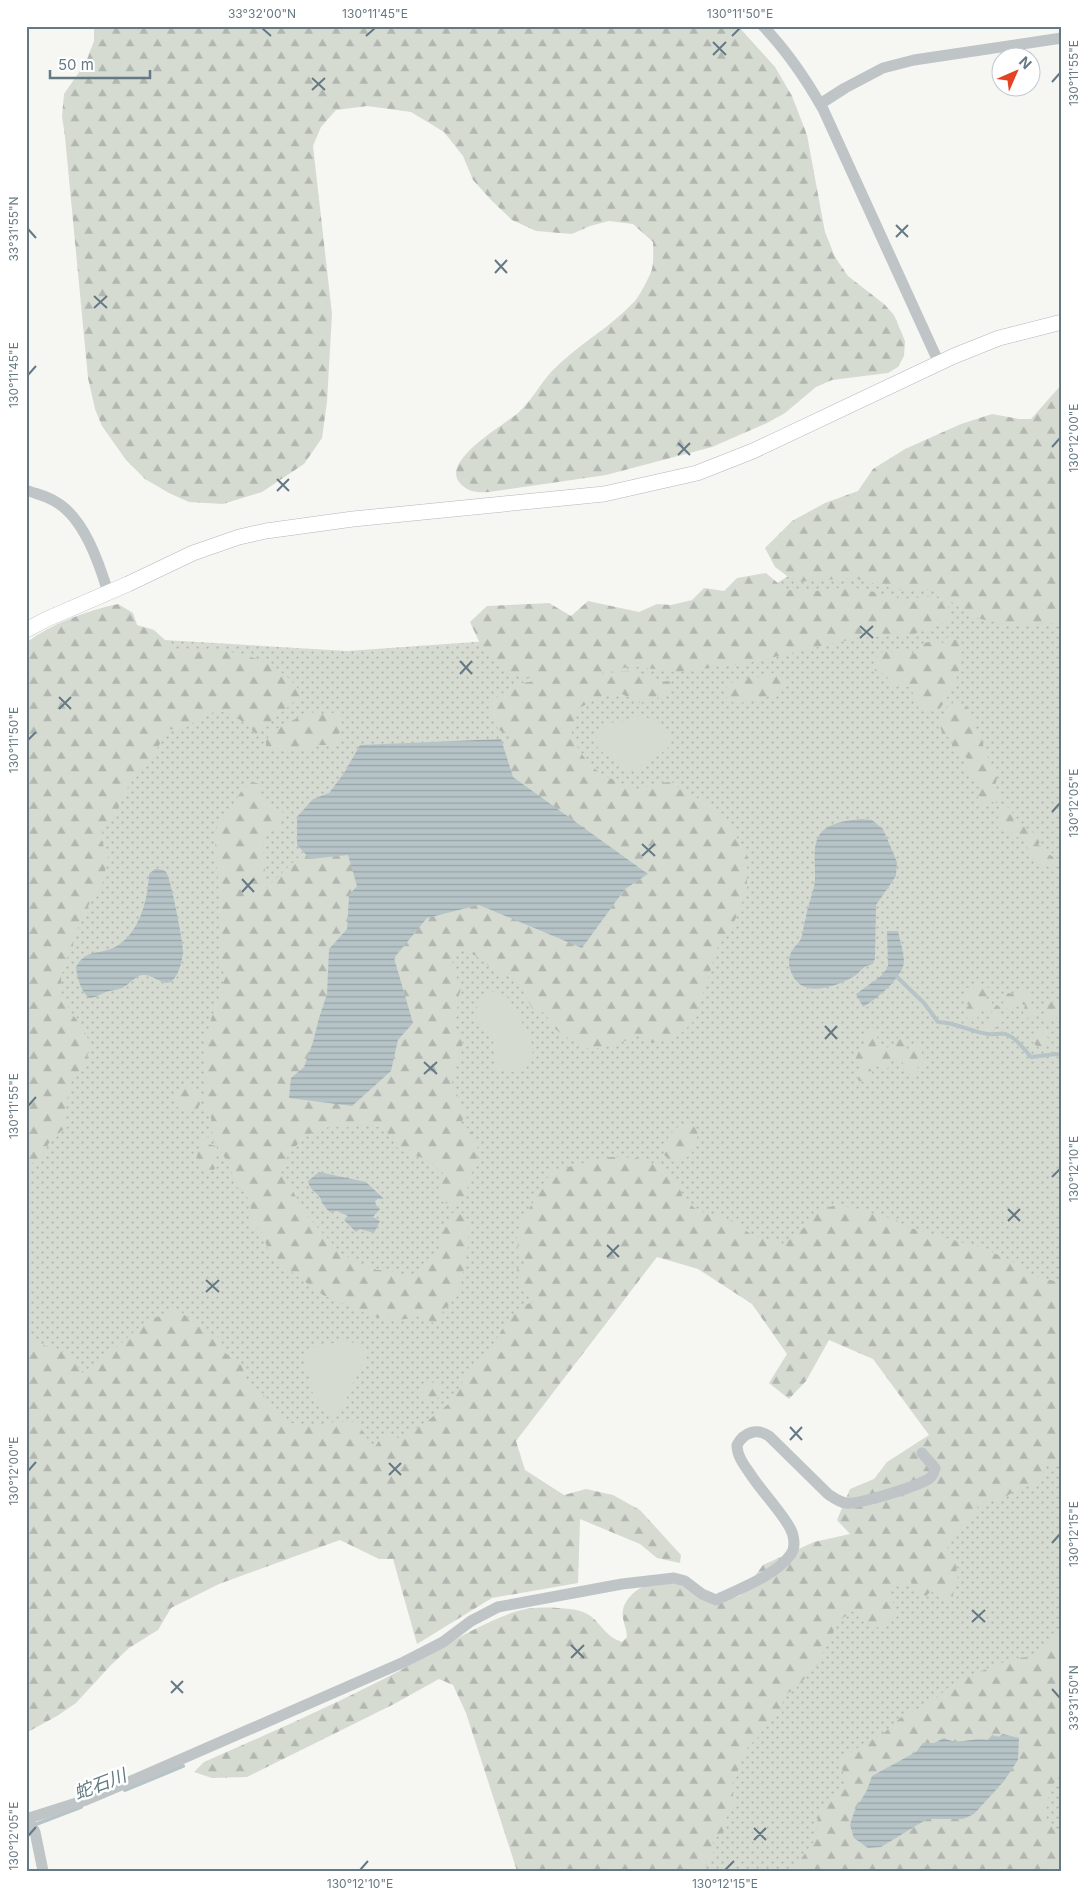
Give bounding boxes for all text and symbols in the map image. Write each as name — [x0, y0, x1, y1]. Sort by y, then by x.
text: 33°32'00"N — [228, 6, 296, 21]
text: 130°11'45"E — [342, 6, 408, 21]
text: 130°11'50"E — [707, 6, 773, 21]
text: 130°11'55"E — [1066, 40, 1081, 106]
scale bar — [50, 48, 150, 80]
north arrow — [990, 48, 1040, 98]
text: N — [1016, 53, 1035, 72]
text: 50 m — [58, 55, 94, 74]
text: 33°31'55"N — [6, 196, 21, 262]
text: 130°11'45"E — [6, 342, 21, 408]
text: 130°12'00"E — [1066, 403, 1081, 473]
text: 130°11'50"E — [6, 707, 21, 773]
text: 130°12'05"E — [1066, 769, 1081, 837]
text: 130°11'55"E — [6, 1073, 21, 1139]
text: 130°12'10"E — [1066, 1136, 1081, 1202]
text: 130°12'00"E — [6, 1436, 21, 1506]
text: 130°12'15"E — [1066, 1501, 1081, 1567]
text: 33°31'50"N — [1066, 1665, 1081, 1731]
water label: 蛇石川 — [71, 1764, 131, 1803]
text: 130°12'05"E — [6, 1802, 21, 1870]
text: 130°12'10"E — [327, 1876, 393, 1891]
text: 130°12'15"E — [692, 1876, 758, 1891]

